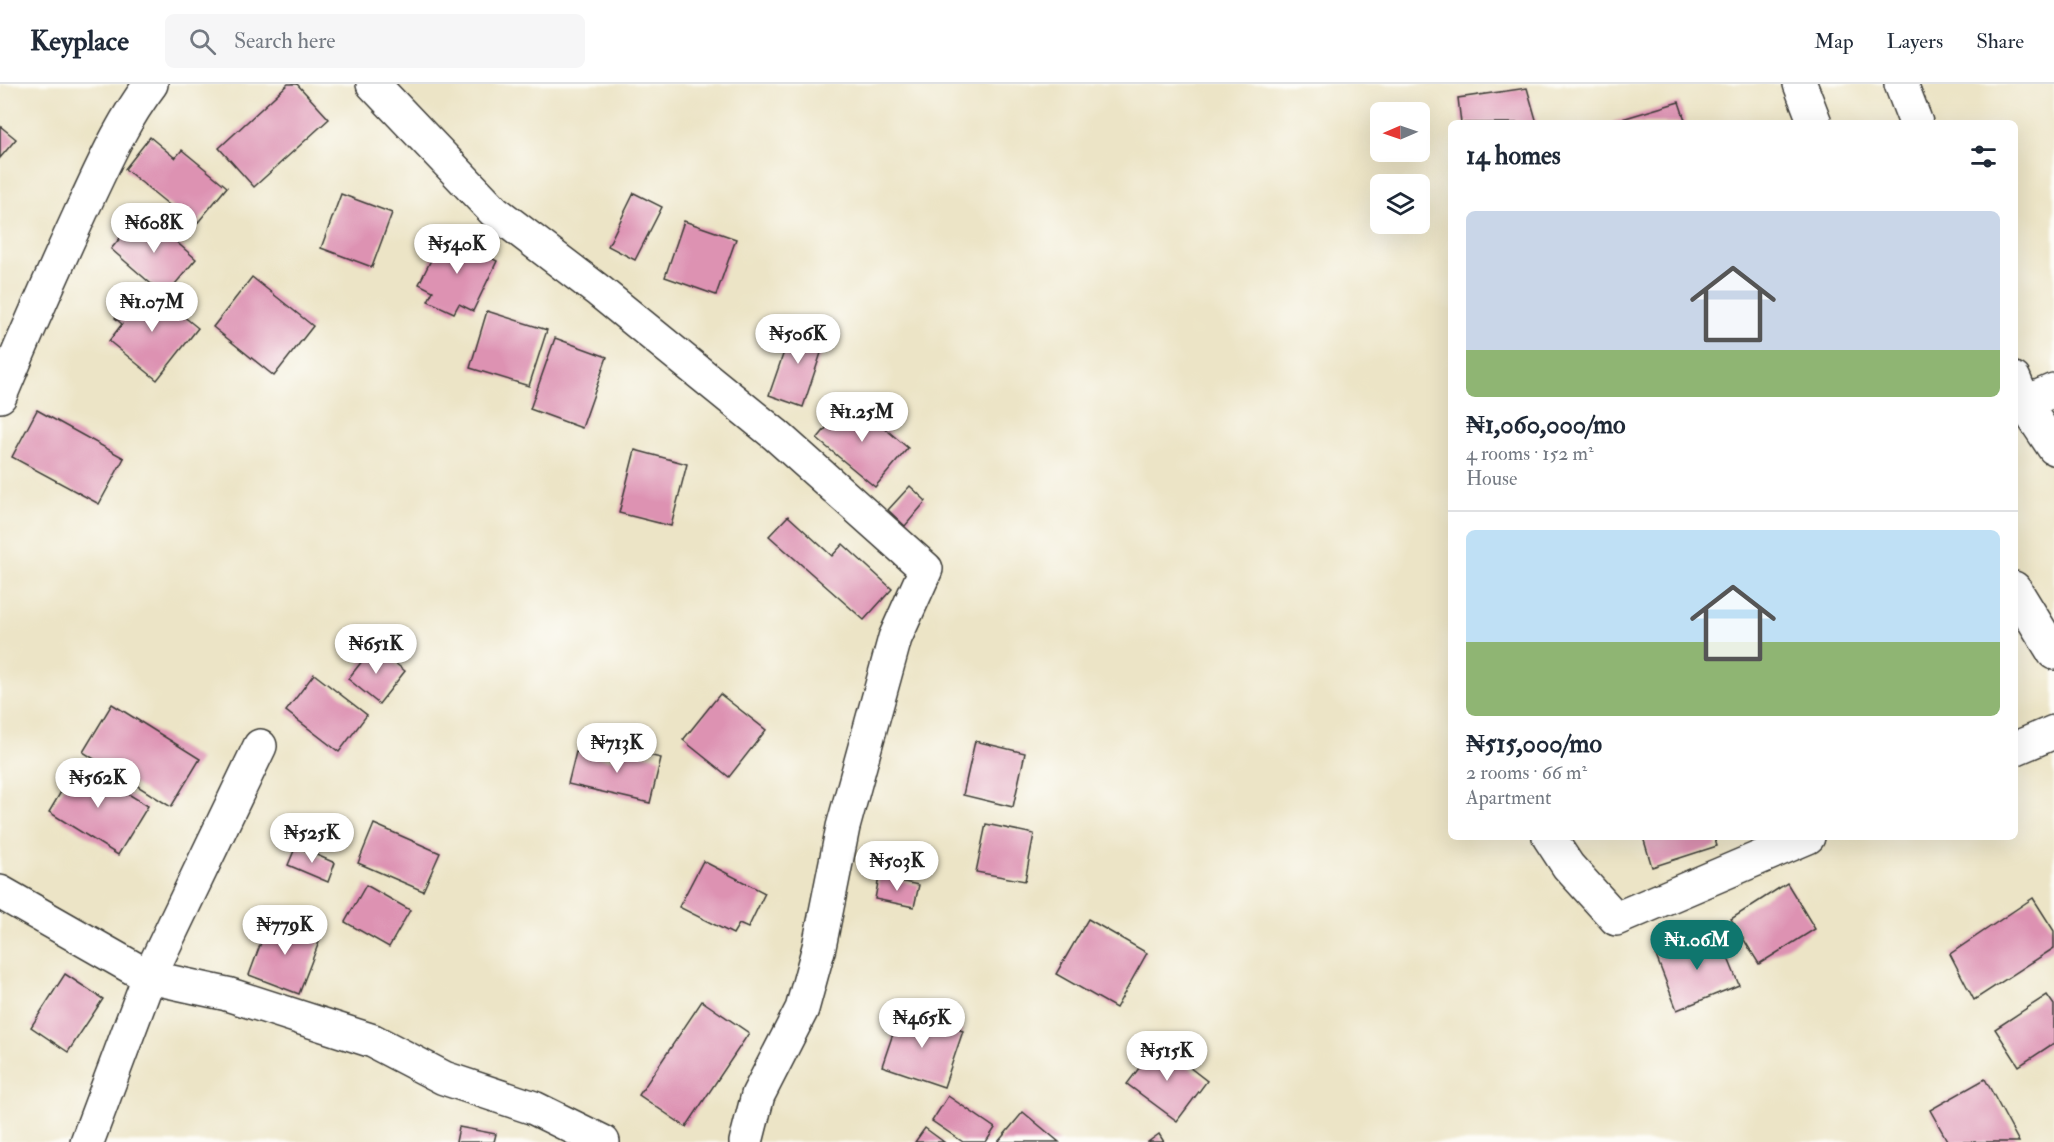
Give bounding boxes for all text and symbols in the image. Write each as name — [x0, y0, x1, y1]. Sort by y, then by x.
search box — [165, 14, 585, 68]
text: Keyplace — [30, 24, 129, 59]
icon: search — [186, 25, 219, 58]
text: Search here — [234, 27, 336, 55]
text: Map — [1814, 28, 1854, 55]
text: Layers — [1887, 28, 1943, 55]
text: Share — [1976, 28, 2024, 55]
north arrow — [1370, 102, 1430, 162]
map controls — [1370, 102, 1430, 234]
text: 14 homes — [1466, 140, 1561, 172]
icon: filters — [1967, 140, 2000, 173]
button: layers — [1370, 174, 1430, 234]
pin: ₦608K — [112, 203, 196, 254]
text: ₦608K — [125, 210, 183, 235]
pin: ₦540K — [415, 224, 499, 275]
text: ₦540K — [428, 231, 486, 256]
icon: home — [1679, 250, 1787, 358]
pin: ₦1.07M — [103, 282, 201, 333]
text: ₦1.07M — [120, 289, 184, 314]
pin: ₦506K — [756, 314, 840, 365]
text: ₦506K — [769, 321, 827, 346]
pin: ₦1.25M — [813, 392, 911, 443]
text: ₦1.25M — [830, 399, 894, 424]
text: ₦1,060,000/mo — [1466, 409, 1626, 441]
text: 4 rooms · 152 m² — [1466, 441, 1594, 466]
text: House — [1466, 466, 1517, 491]
icon: home — [1679, 569, 1787, 677]
pin: ₦651K — [334, 624, 418, 675]
text: ₦651K — [349, 631, 403, 656]
pin: ₦713K — [575, 723, 659, 774]
text: ₦515,000/mo — [1466, 728, 1602, 760]
text: ₦713K — [591, 730, 643, 755]
pin: ₦562K — [56, 758, 140, 809]
text: 2 rooms · 66 m² — [1466, 760, 1587, 785]
text: ₦562K — [69, 765, 127, 790]
text: Apartment — [1466, 785, 1551, 810]
pin: ₦525K — [270, 813, 354, 864]
text: ₦525K — [284, 820, 340, 845]
pin: ₦503K — [855, 841, 939, 892]
text: ₦503K — [870, 848, 924, 873]
pin: ₦779K — [243, 905, 327, 956]
text: ₦779K — [256, 912, 314, 937]
pin: ₦1.06M — [1648, 920, 1746, 971]
text: ₦1.06M — [1664, 927, 1730, 952]
pin: ₦465K — [880, 998, 964, 1049]
text: ₦465K — [893, 1005, 951, 1030]
pin: ₦515K — [1125, 1031, 1209, 1082]
text: ₦515K — [1140, 1038, 1194, 1063]

